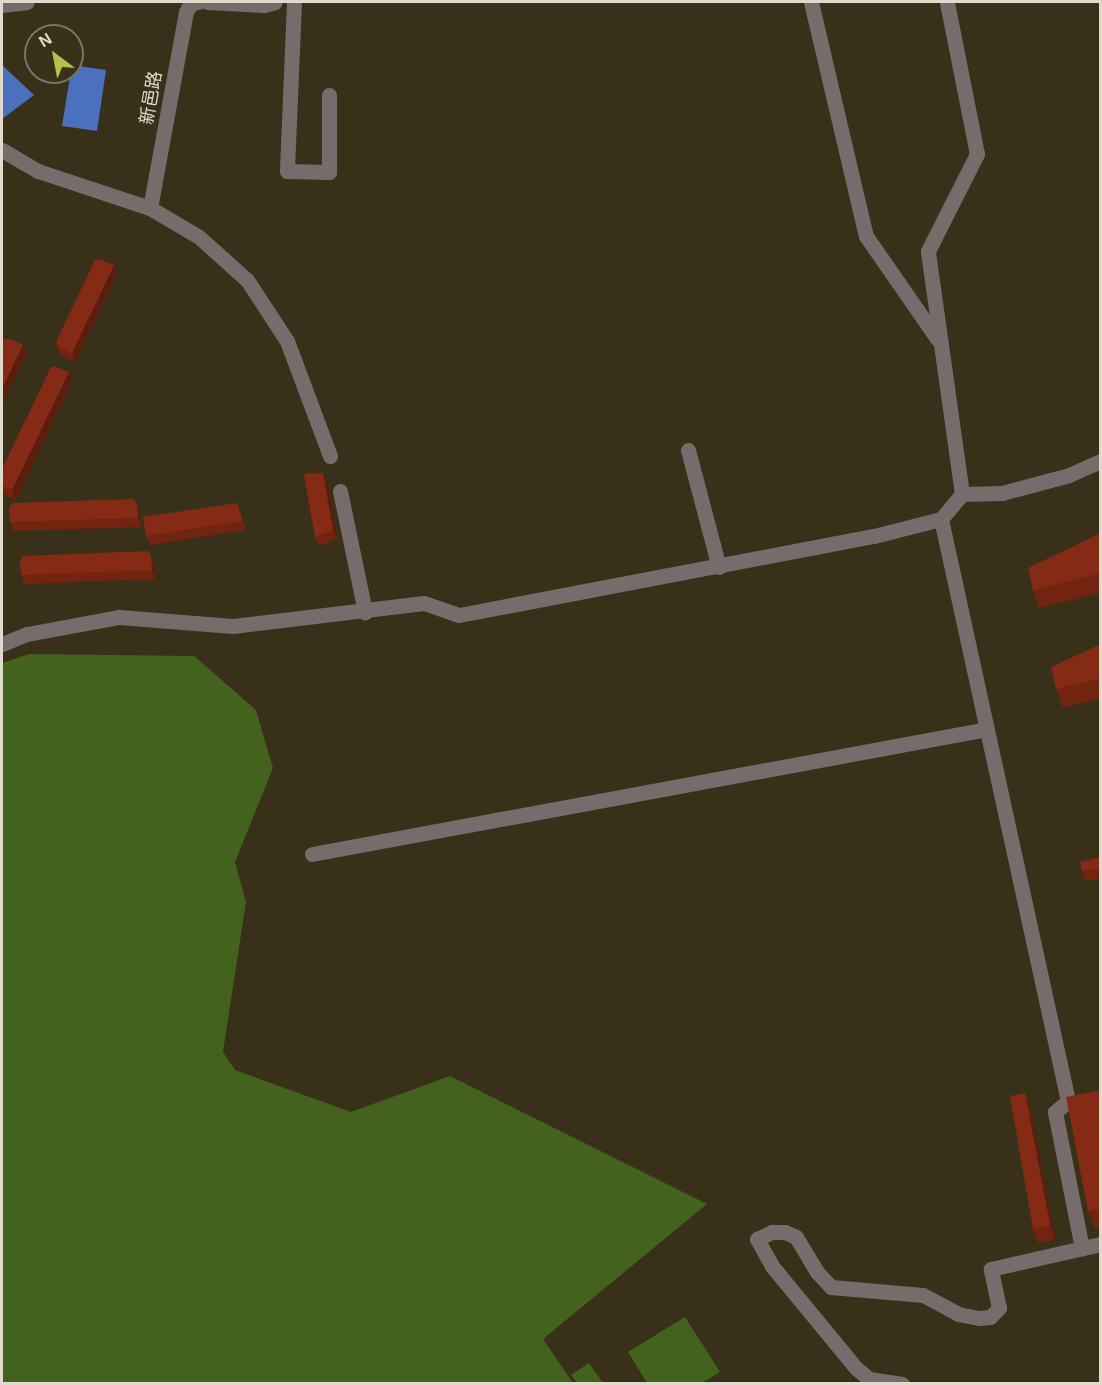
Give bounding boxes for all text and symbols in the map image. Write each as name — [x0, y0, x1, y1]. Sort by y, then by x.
north arrow — [24, 24, 84, 84]
text: N — [36, 30, 55, 50]
street label: 新邑路 — [136, 70, 166, 126]

